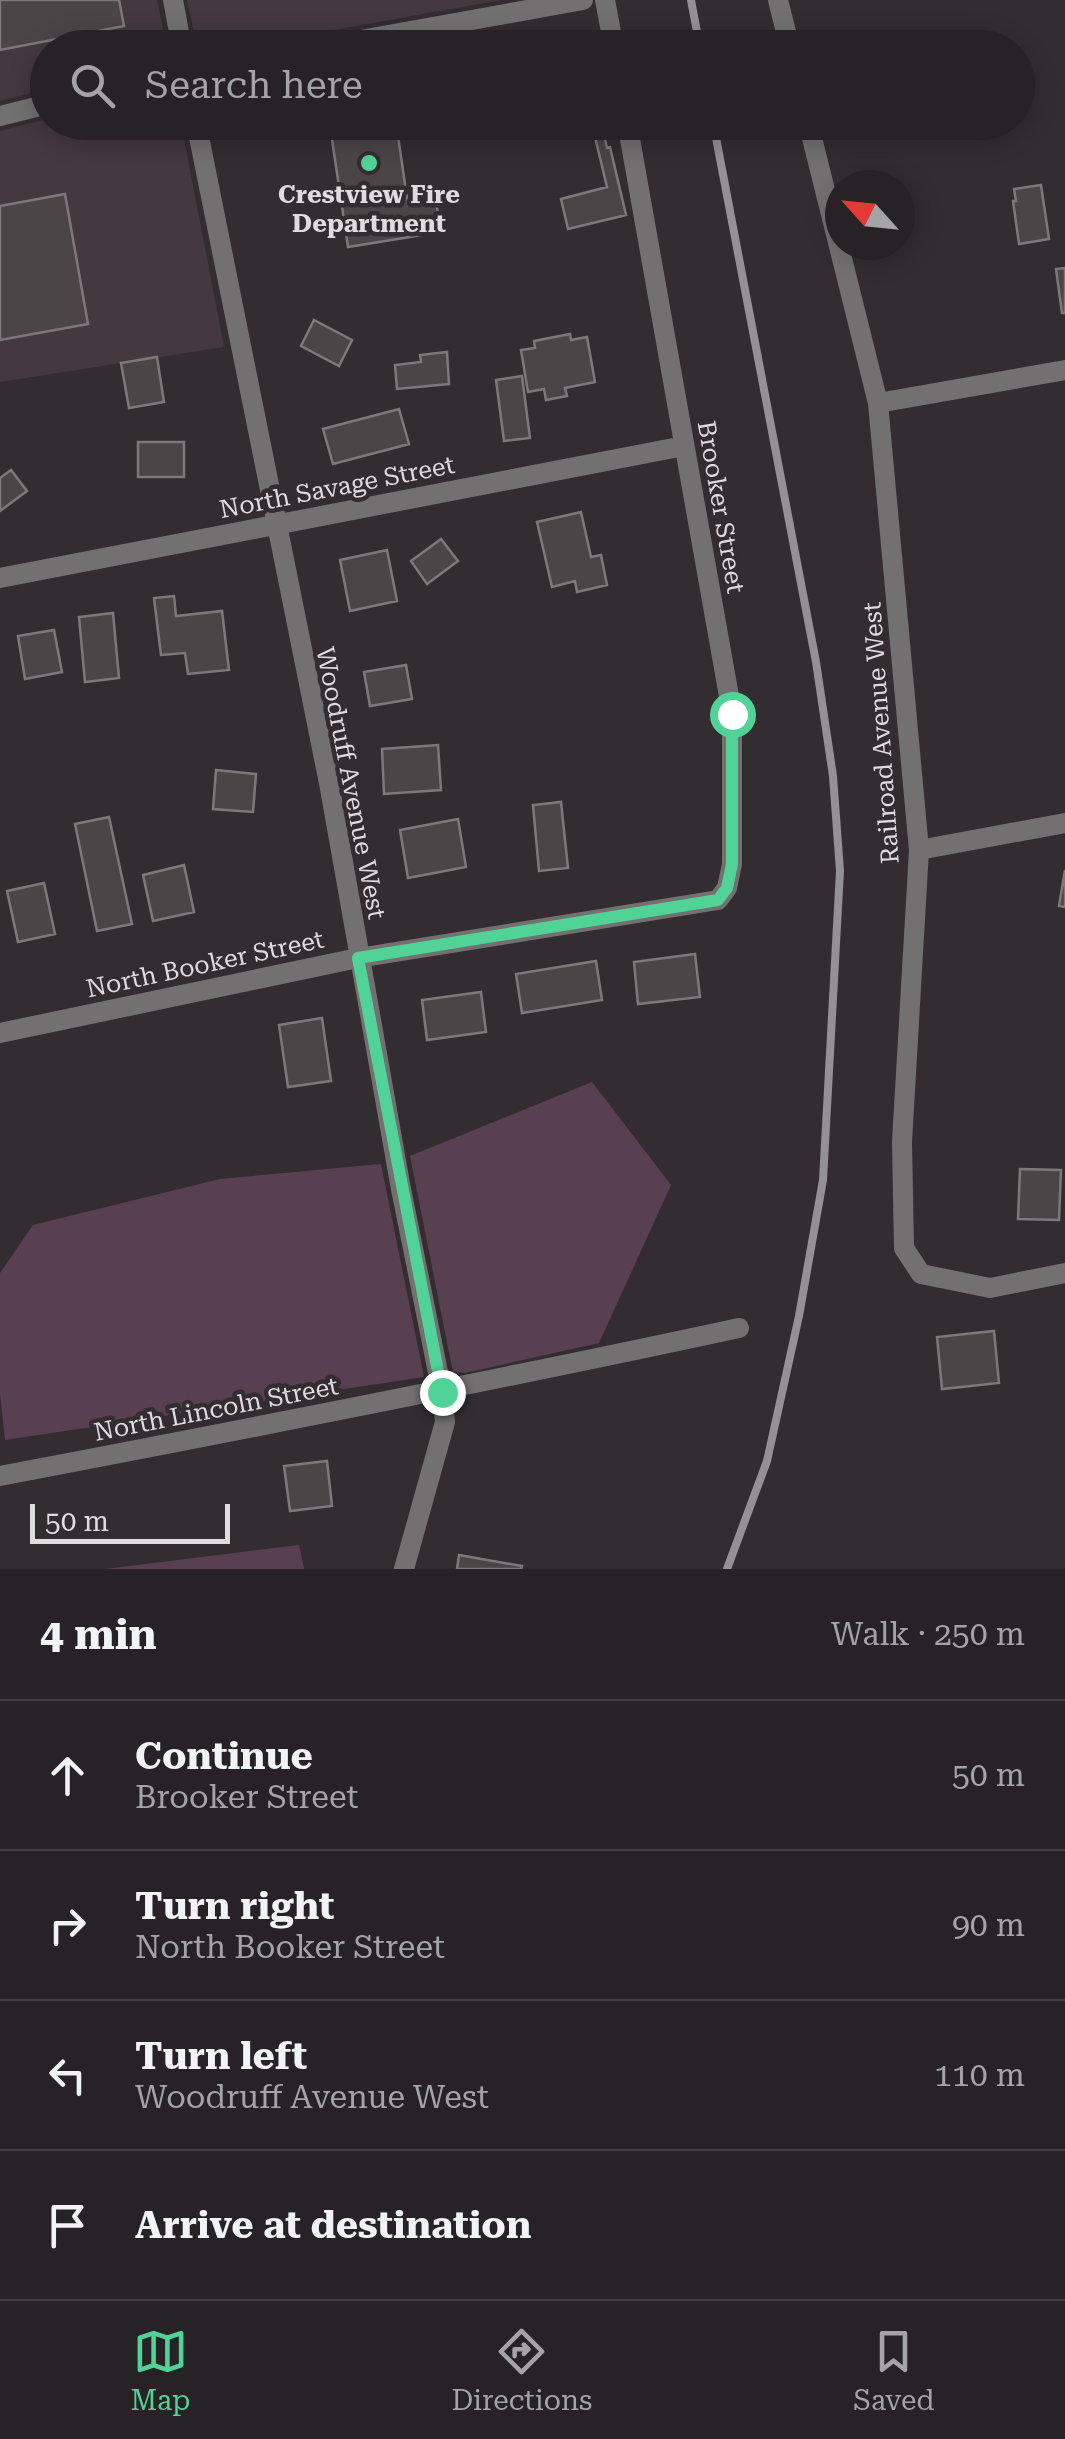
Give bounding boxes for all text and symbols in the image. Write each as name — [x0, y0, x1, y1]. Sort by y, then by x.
search box — [30, 30, 1035, 140]
icon: search — [65, 58, 120, 113]
text: Search here — [145, 63, 363, 107]
marker: Crestview Fire Department — [358, 152, 380, 174]
north arrow — [825, 170, 915, 260]
place label: Crestview Fire Department — [278, 180, 460, 238]
street label: Brooker Street — [692, 419, 750, 595]
street label: North Savage Street — [217, 450, 457, 524]
street label: Railroad Avenue West — [857, 601, 905, 865]
street label: Woodruff Avenue West — [310, 645, 392, 921]
route start — [710, 692, 756, 738]
street label: North Booker Street — [84, 925, 326, 1003]
route end — [420, 1370, 466, 1416]
street label: North Lincoln Street — [91, 1371, 341, 1447]
scale bar — [30, 1499, 230, 1544]
text: 50 m — [45, 1505, 109, 1538]
text: 4 min — [40, 1610, 157, 1659]
text: Walk · 250 m — [831, 1615, 1025, 1653]
text: Continue — [135, 1734, 313, 1778]
icon: ahead — [40, 1748, 95, 1803]
text: 50 m — [952, 1756, 1025, 1794]
text: Brooker Street — [135, 1778, 358, 1816]
text: Turn right — [135, 1884, 334, 1928]
icon: right — [40, 1898, 95, 1953]
text: 90 m — [952, 1906, 1025, 1944]
text: North Booker Street — [135, 1928, 445, 1966]
text: Turn left — [135, 2034, 307, 2078]
icon: left — [40, 2048, 95, 2103]
text: 110 m — [934, 2056, 1025, 2094]
text: Woodruff Avenue West — [135, 2078, 489, 2116]
icon: arrive — [40, 2198, 95, 2253]
text: Arrive at destination — [135, 2203, 531, 2247]
tab: Map — [131, 2324, 190, 2417]
tab: Directions — [451, 2324, 592, 2417]
tab: Saved — [853, 2324, 935, 2417]

